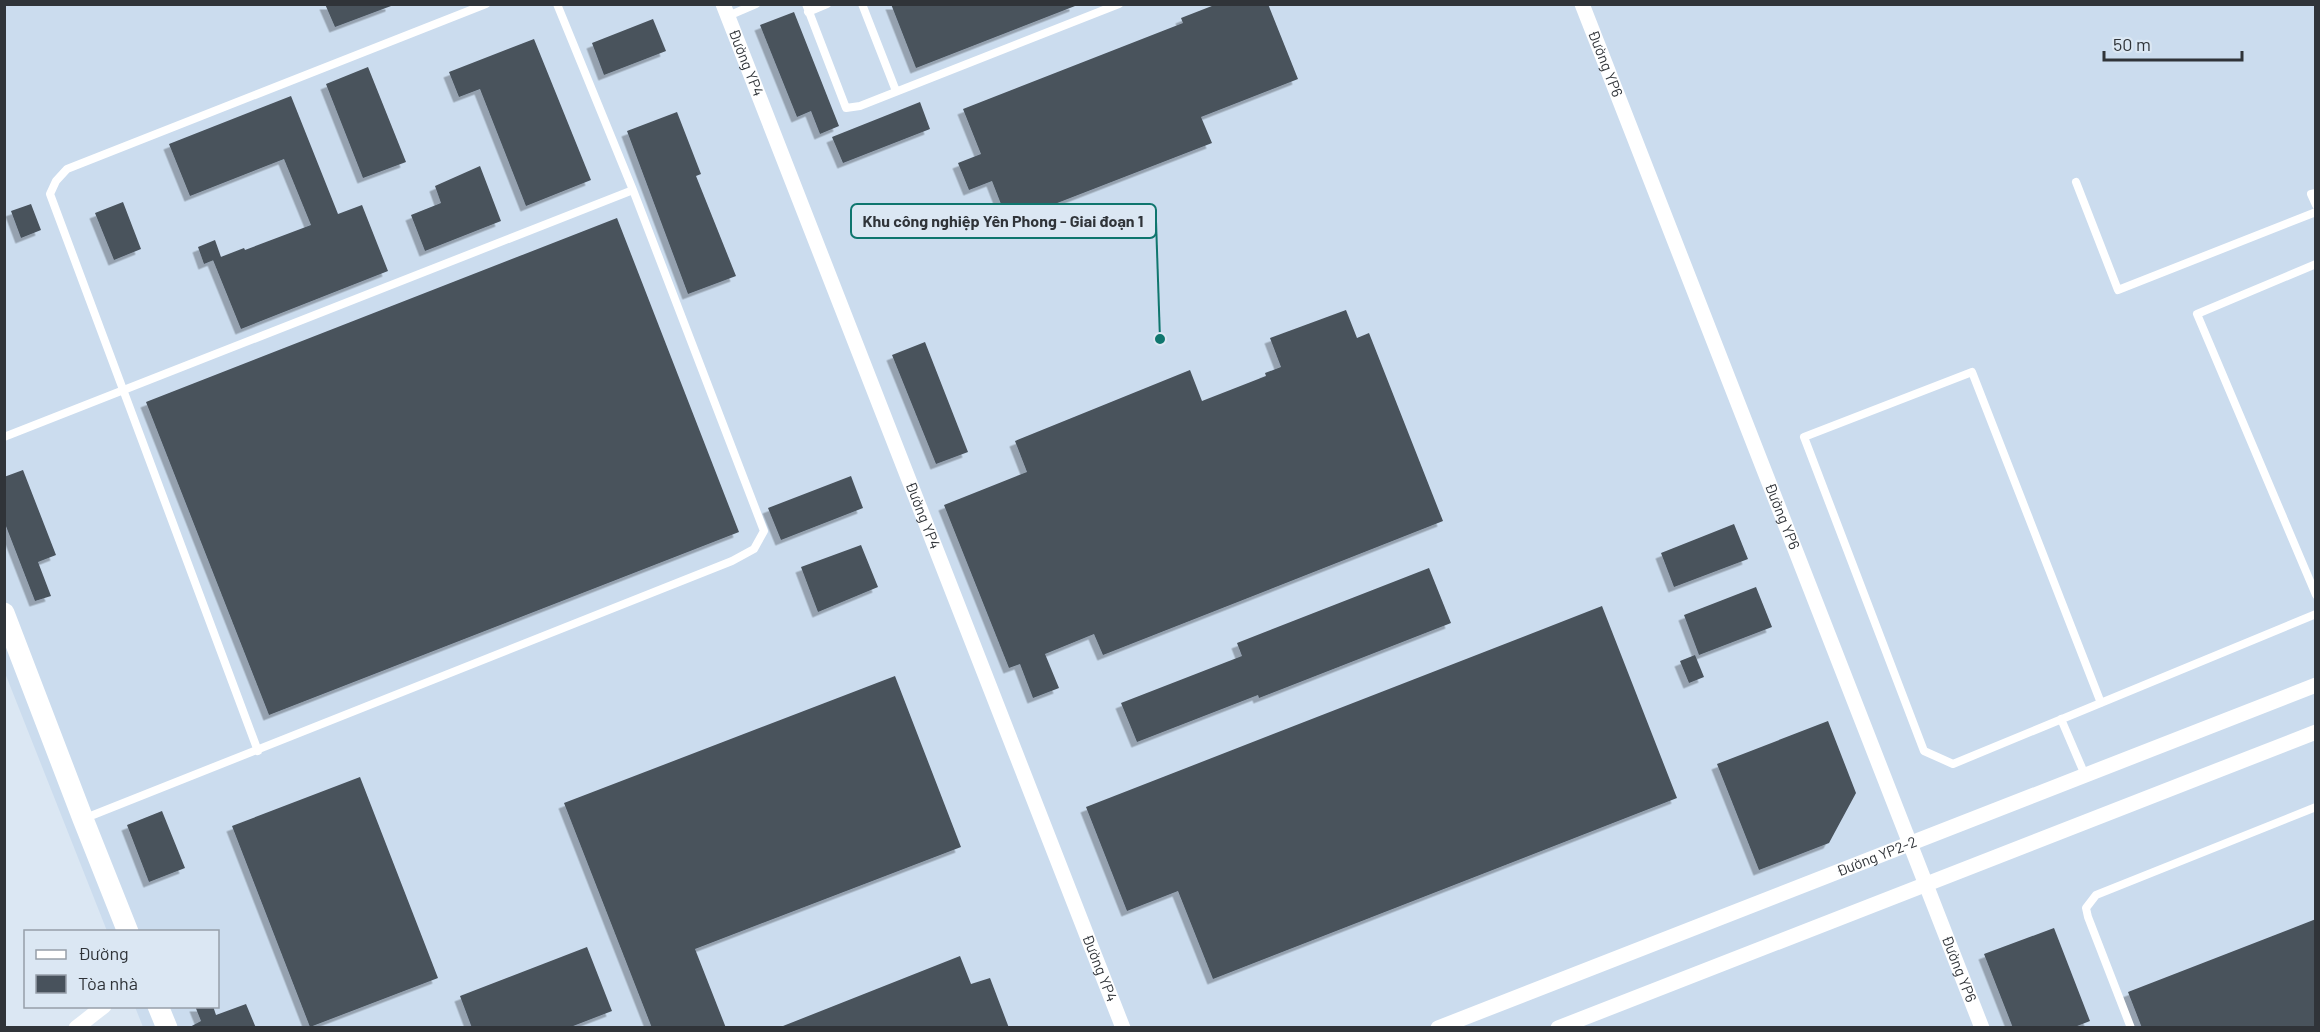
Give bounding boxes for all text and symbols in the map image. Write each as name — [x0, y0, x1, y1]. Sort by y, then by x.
scale bar — [2104, 24, 2242, 62]
street label: Đường YP4 — [726, 26, 768, 99]
street label: Đường YP6 — [1585, 27, 1627, 99]
text: 50 m — [2113, 33, 2151, 55]
callout: Khu công nghiệp Yên Phong - Giai đoạn 1 — [851, 204, 1156, 238]
text: Khu công nghiệp Yên Phong - Giai đoạn 1 — [863, 211, 1143, 231]
street label: Đường YP4 — [902, 479, 945, 551]
street label: Đường YP6 — [1762, 480, 1804, 552]
street label: Đường YP2-2 — [1834, 832, 1919, 879]
legend — [24, 930, 219, 1008]
street label: Đường YP4 — [1079, 931, 1122, 1004]
street label: Đường YP6 — [1939, 933, 1981, 1005]
text: Đường — [78, 942, 129, 964]
text: Tòa nhà — [78, 972, 138, 994]

